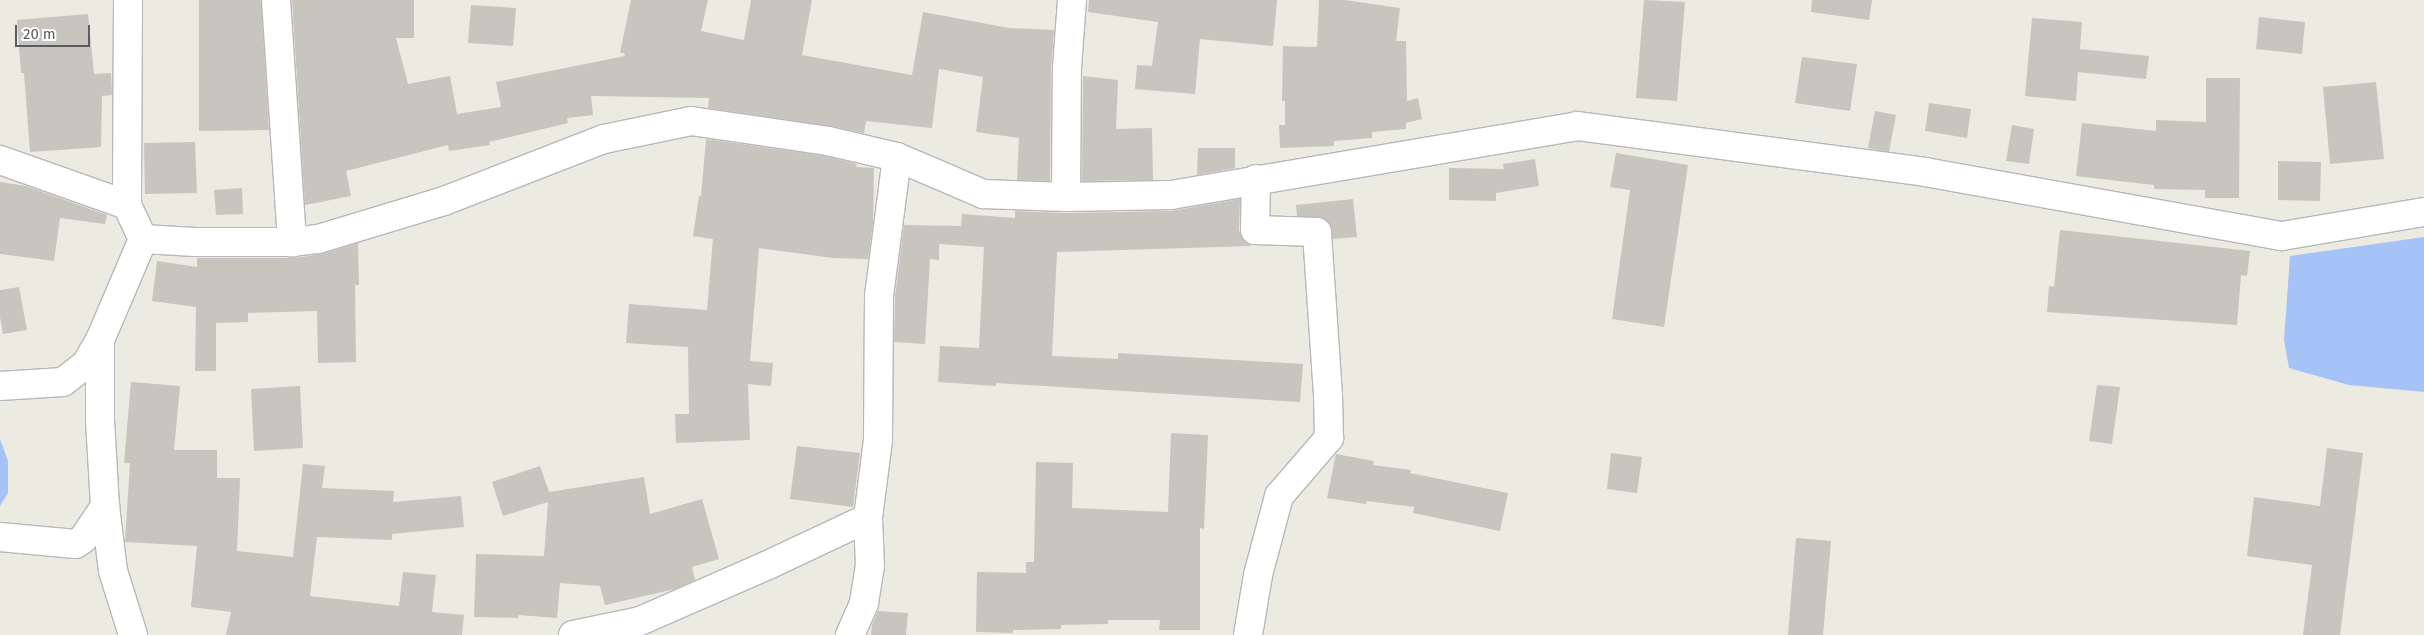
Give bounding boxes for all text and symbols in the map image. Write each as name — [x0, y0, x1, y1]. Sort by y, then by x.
scale bar — [18, 15, 92, 47]
text: 20 m — [23, 25, 56, 43]

